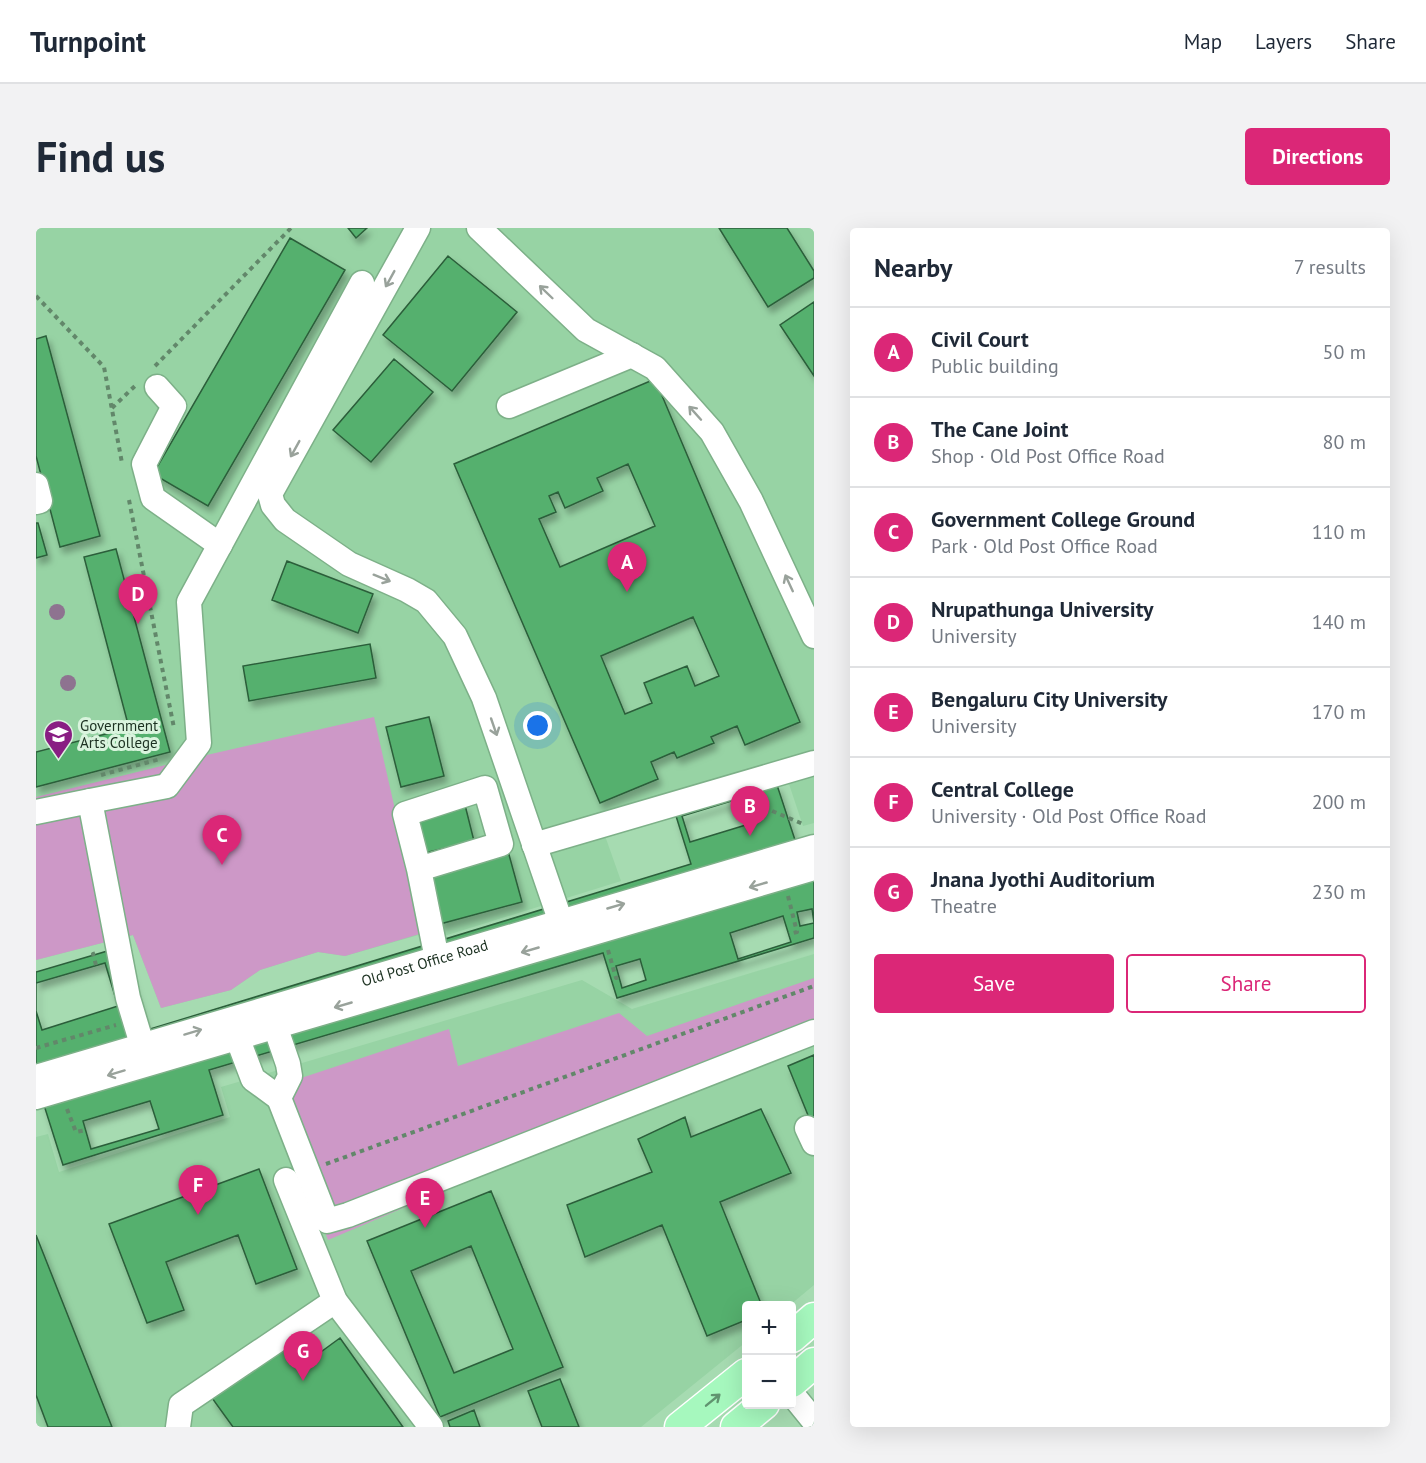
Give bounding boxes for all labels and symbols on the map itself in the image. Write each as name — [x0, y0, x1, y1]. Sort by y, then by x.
one-way arrow — [384, 270, 396, 287]
one-way arrow — [539, 285, 554, 299]
one-way arrow — [688, 406, 702, 421]
one-way arrow — [289, 440, 300, 458]
pin: A — [608, 542, 646, 592]
one-way arrow — [372, 573, 391, 584]
pin: D — [118, 574, 158, 624]
one-way arrow — [783, 575, 795, 593]
your location — [523, 711, 552, 740]
place label: Government Arts College — [80, 716, 158, 752]
school or university icon: Government Arts College — [43, 718, 75, 760]
one-way arrow — [490, 718, 501, 736]
pin: B — [730, 786, 770, 836]
pin: C — [202, 816, 242, 865]
one-way arrow — [749, 880, 768, 892]
one-way arrow — [606, 900, 625, 911]
street label: Old Post Office Road — [359, 934, 490, 990]
one-way arrow — [521, 945, 540, 956]
one-way arrow — [334, 1000, 353, 1012]
one-way arrow — [183, 1026, 202, 1037]
one-way arrow — [107, 1068, 126, 1079]
pin: F — [178, 1166, 218, 1215]
pin: E — [406, 1178, 444, 1228]
pin: G — [284, 1332, 322, 1381]
one-way arrow — [705, 1394, 721, 1407]

